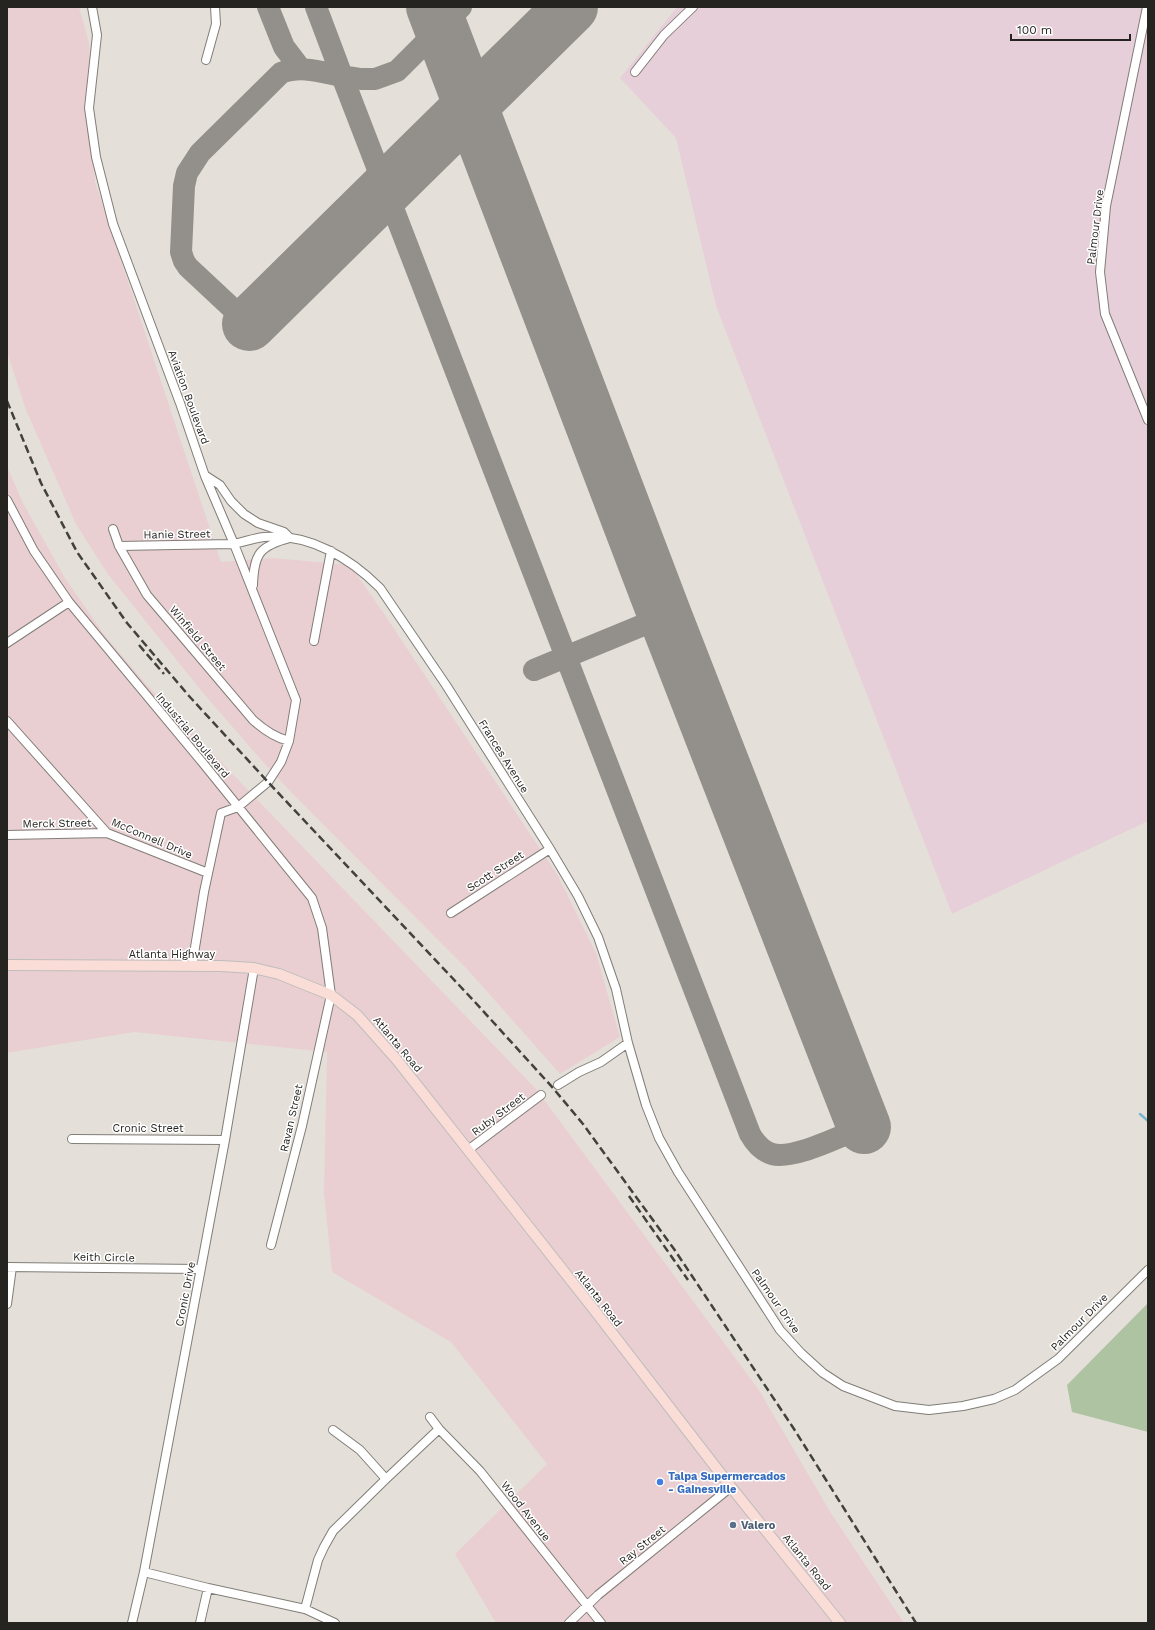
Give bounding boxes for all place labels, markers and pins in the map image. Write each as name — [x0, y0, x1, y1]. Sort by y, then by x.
place label: Talpa Supermercados - Gainesville — [668, 1470, 786, 1496]
marker: Talpa Supermercados - Gainesville — [655, 1477, 665, 1487]
place label: Valero — [741, 1519, 776, 1532]
marker: Valero — [728, 1520, 738, 1530]

